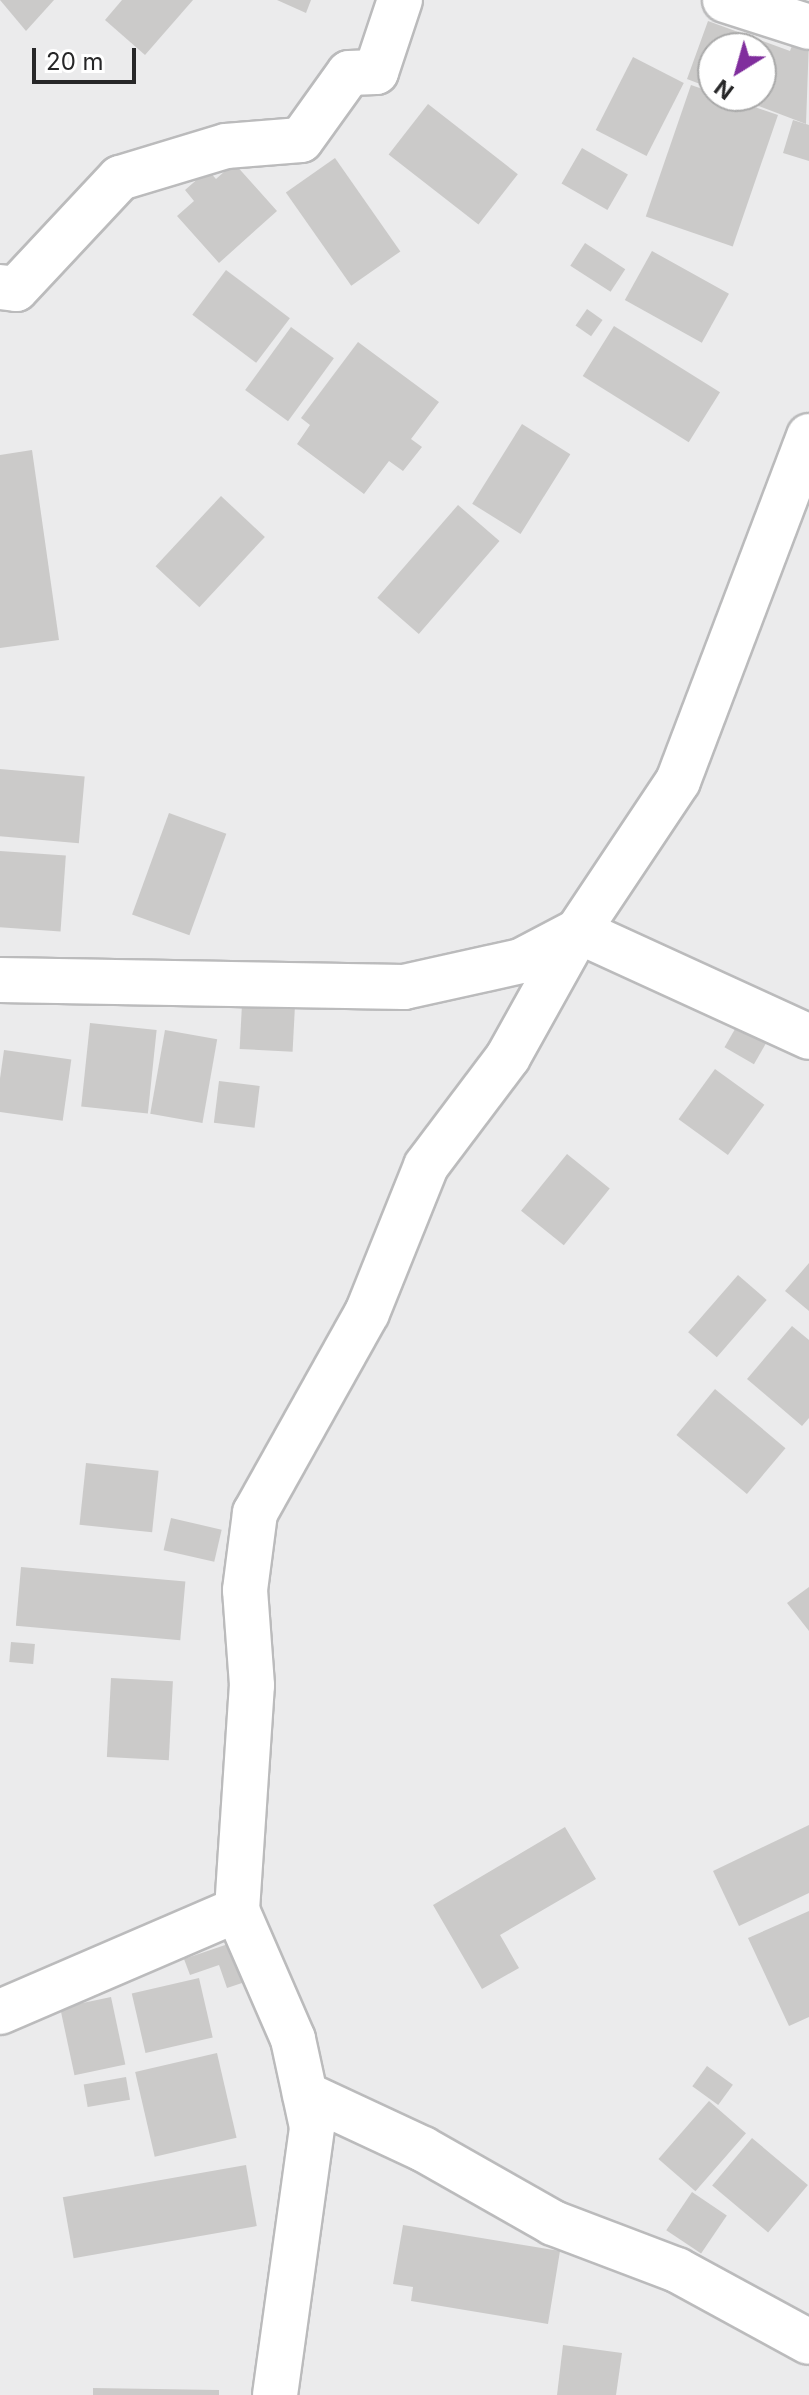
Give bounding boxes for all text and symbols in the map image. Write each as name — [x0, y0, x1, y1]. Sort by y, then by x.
scale bar — [36, 32, 140, 82]
north arrow — [697, 32, 777, 112]
text: 20 m — [46, 47, 104, 76]
text: N — [709, 74, 738, 105]

